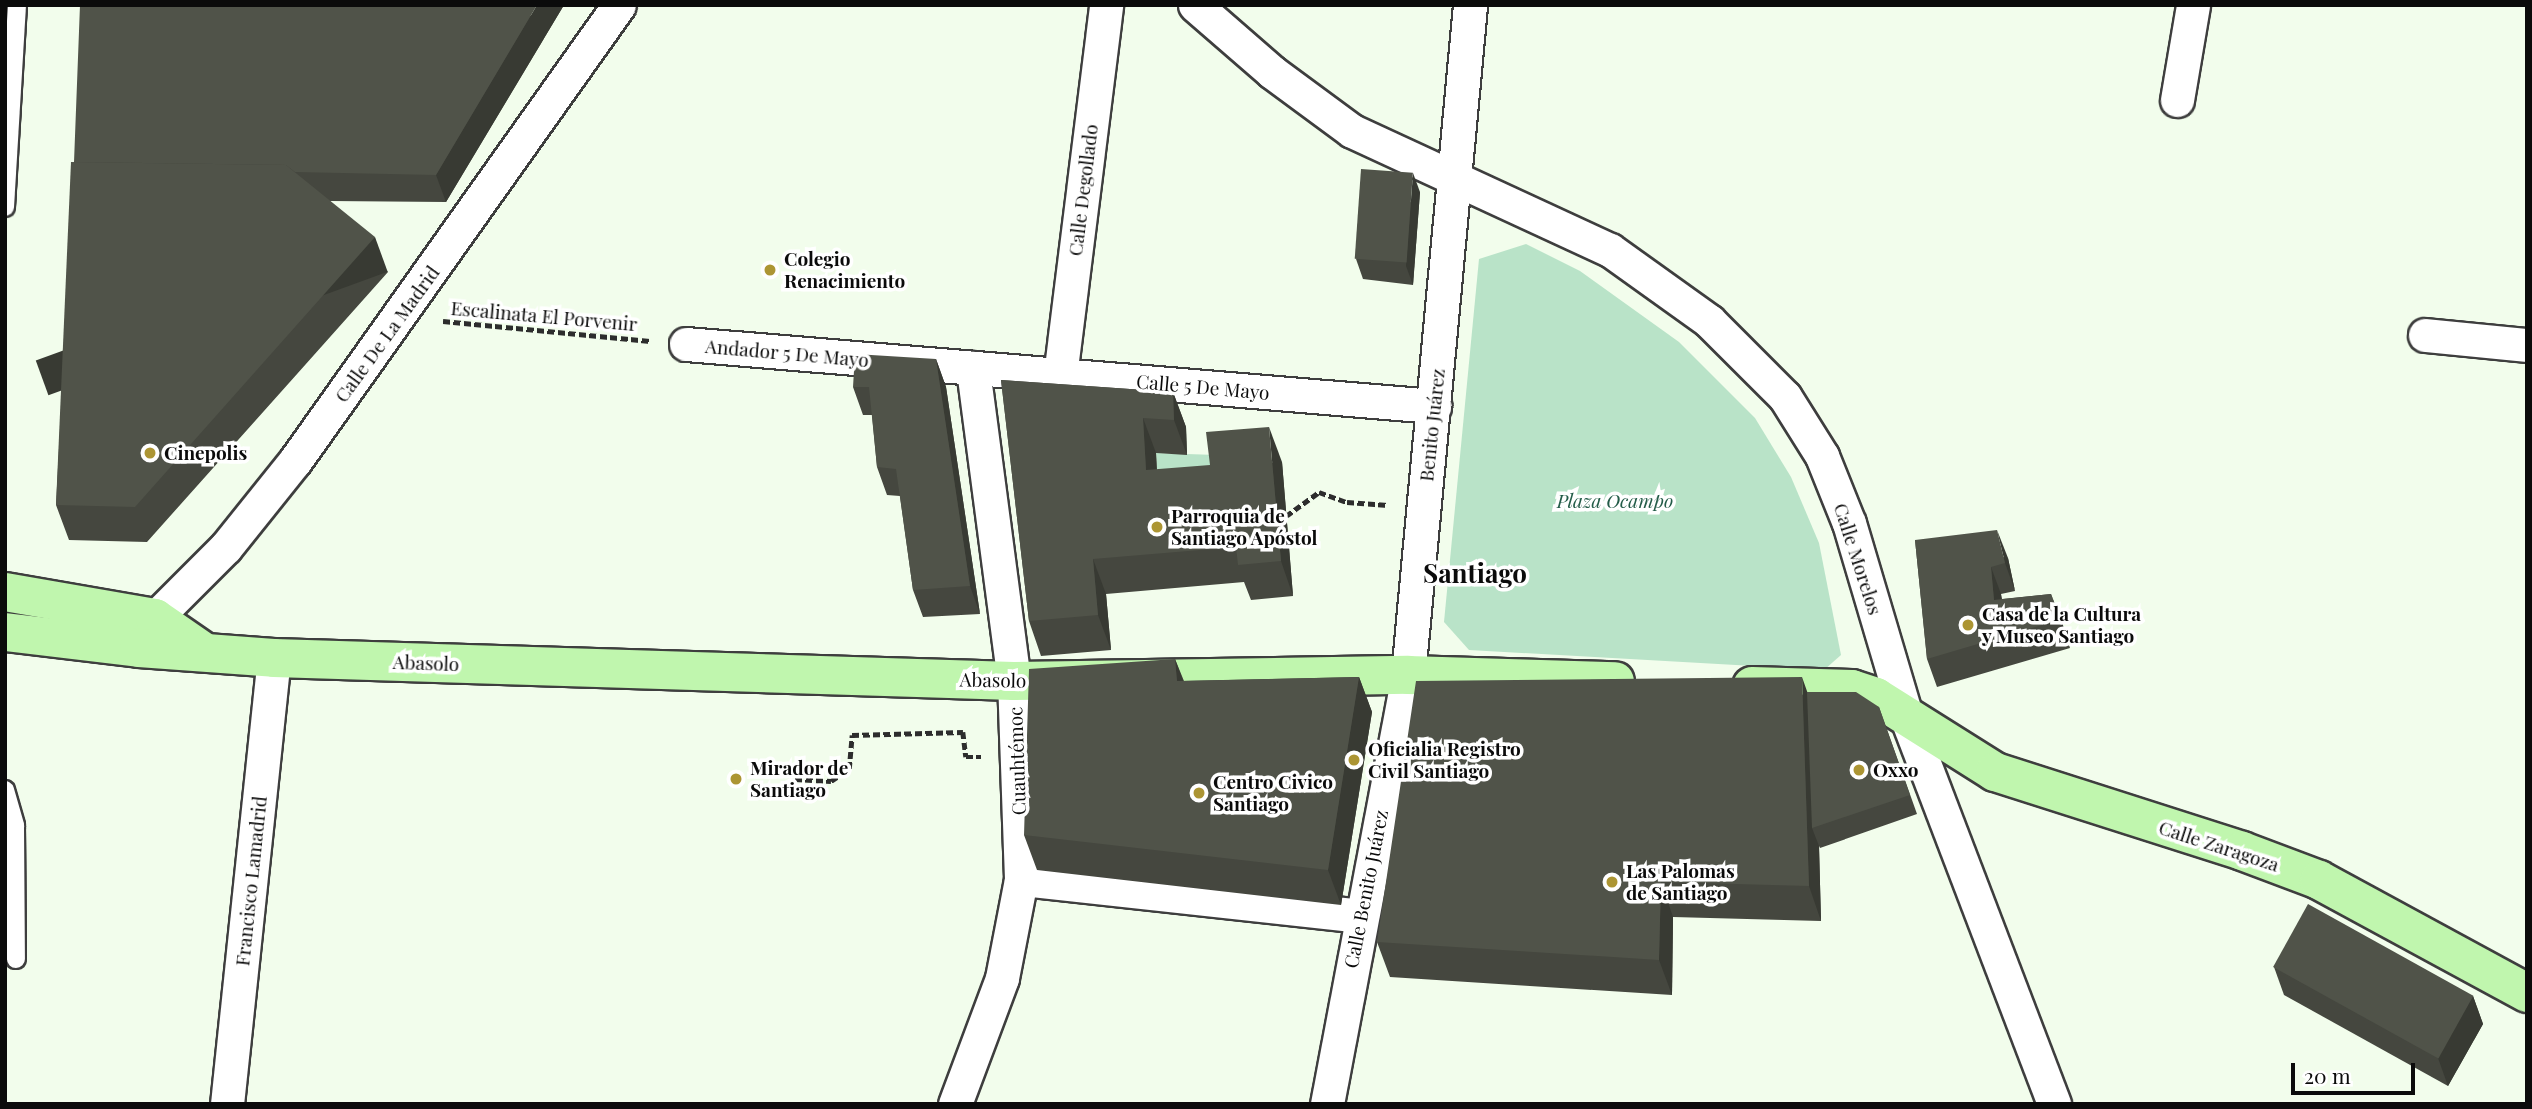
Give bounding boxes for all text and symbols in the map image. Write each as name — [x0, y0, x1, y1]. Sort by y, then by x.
street label: Calle Degollado — [1064, 123, 1102, 257]
place label: Colegio Renacimiento — [784, 248, 905, 292]
street label: Calle De La Madrid — [330, 261, 444, 407]
marker: Colegio Renacimiento — [762, 262, 778, 278]
street label: Escalinata El Porvenir — [450, 296, 638, 336]
street label: Andador 5 De Mayo — [704, 334, 870, 372]
street label: Benito Juárez — [1415, 367, 1449, 483]
street label: Calle 5 De Mayo — [1135, 370, 1271, 404]
place label: Cinepolis — [164, 442, 247, 464]
marker: Cinepolis — [142, 445, 158, 461]
park label: Plaza Ocampo — [1557, 490, 1673, 512]
street label: Calle Morelos — [1829, 500, 1887, 618]
place label: Parroquia de Santiago Apóstol — [1171, 505, 1318, 549]
marker: Parroquia de Santiago Apóstol — [1149, 519, 1165, 535]
district label: Santiago — [1423, 557, 1527, 589]
place label: Casa de la Cultura y Museo Santiago — [1982, 603, 2142, 647]
marker: Casa de la Cultura y Museo Santiago — [1960, 617, 1976, 633]
street label: Abasolo — [392, 650, 460, 676]
street label: Abasolo — [960, 668, 1026, 692]
street label: Cuauhtémoc — [1004, 706, 1030, 816]
place label: Oficialia Registro Civil Santiago — [1368, 738, 1521, 782]
marker: Oficialia Registro Civil Santiago — [1346, 752, 1362, 768]
place label: Mirador de Santiago — [750, 757, 849, 801]
place label: Oxxo — [1873, 759, 1919, 781]
marker: Oxxo — [1851, 762, 1867, 778]
marker: Mirador de Santiago — [728, 771, 744, 787]
place label: Centro Civico Santiago — [1213, 771, 1333, 815]
marker: Centro Civico Santiago — [1191, 785, 1207, 801]
street label: Francisco Lamadrid — [231, 795, 271, 967]
street label: Calle Benito Juárez — [1339, 808, 1393, 970]
street label: Calle Zaragoza — [2156, 816, 2282, 876]
place label: Las Palomas de Santiago — [1626, 860, 1735, 904]
marker: Las Palomas de Santiago — [1604, 874, 1620, 890]
scale bar — [2294, 1050, 2418, 1094]
text: 20 m — [2304, 1061, 2351, 1089]

